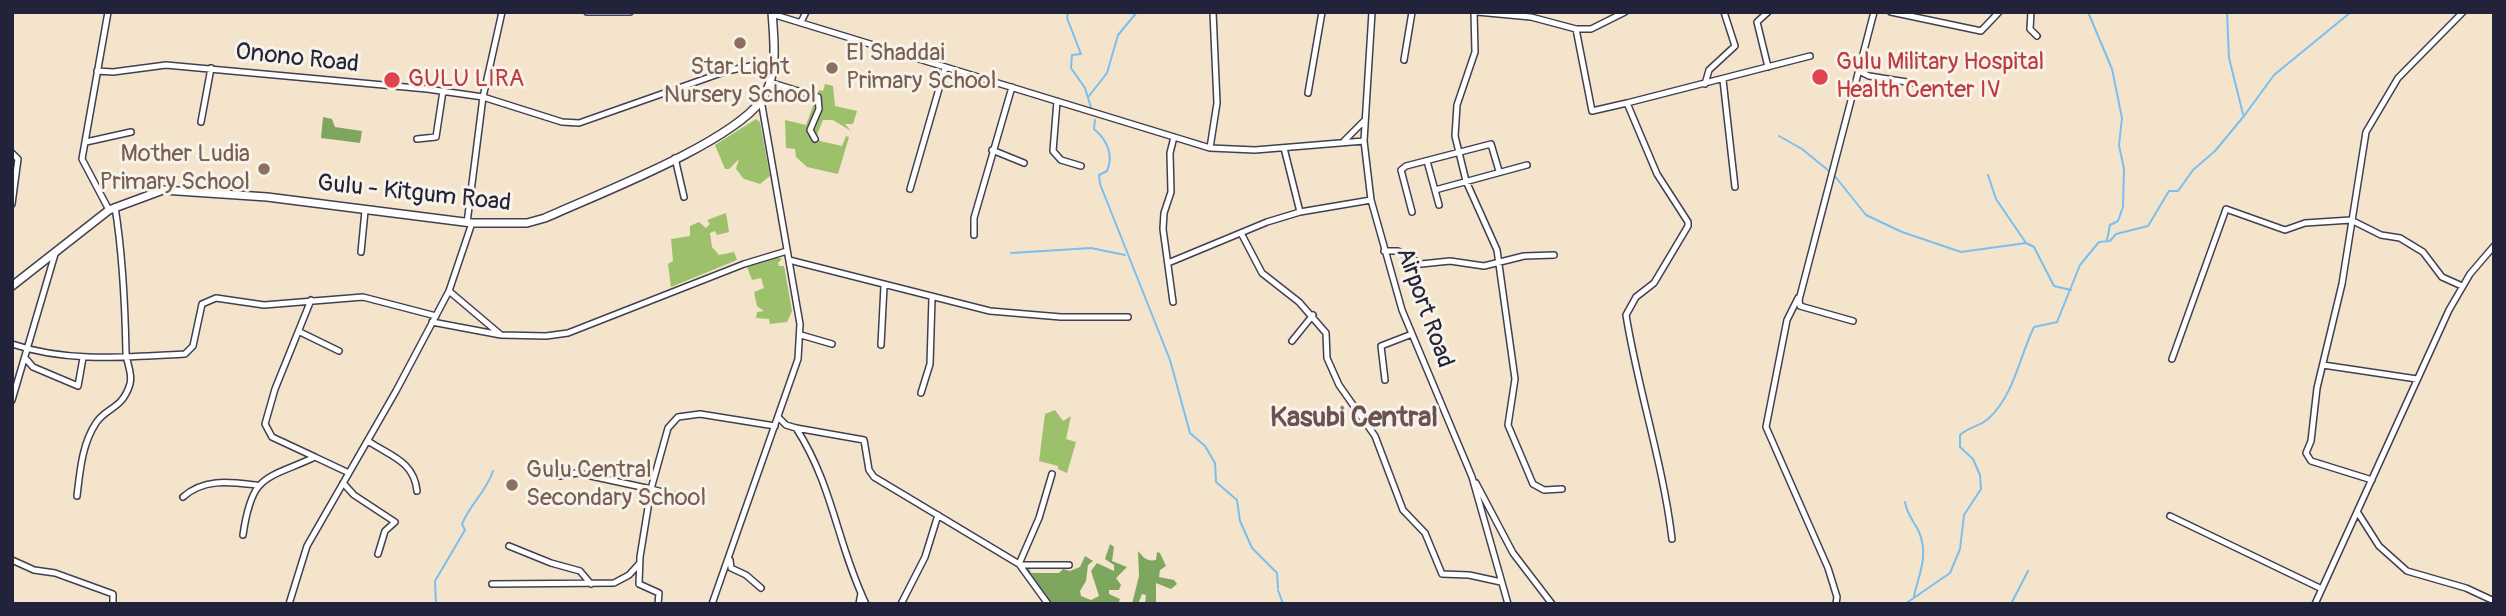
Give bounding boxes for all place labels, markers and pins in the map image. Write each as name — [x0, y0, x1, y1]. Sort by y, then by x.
marker: Star Light Nursery School — [732, 35, 748, 51]
place label: El Shaddai Primary School — [846, 40, 996, 96]
place label: Gulu Military Hospital Health Center IV — [1836, 49, 2044, 105]
place label: Star Light Nursery School — [664, 54, 816, 110]
marker: El Shaddai Primary School — [824, 60, 840, 76]
place label: GULU LIRA — [408, 66, 524, 94]
marker: Gulu Military Hospital Health Center IV — [1810, 67, 1830, 87]
marker: GULU LIRA — [382, 70, 402, 90]
place label: Mother Ludia Primary School — [100, 141, 250, 197]
marker: Mother Ludia Primary School — [256, 161, 272, 177]
place label: Gulu Central Secondary School — [526, 457, 706, 513]
marker: Gulu Central Secondary School — [504, 477, 520, 493]

